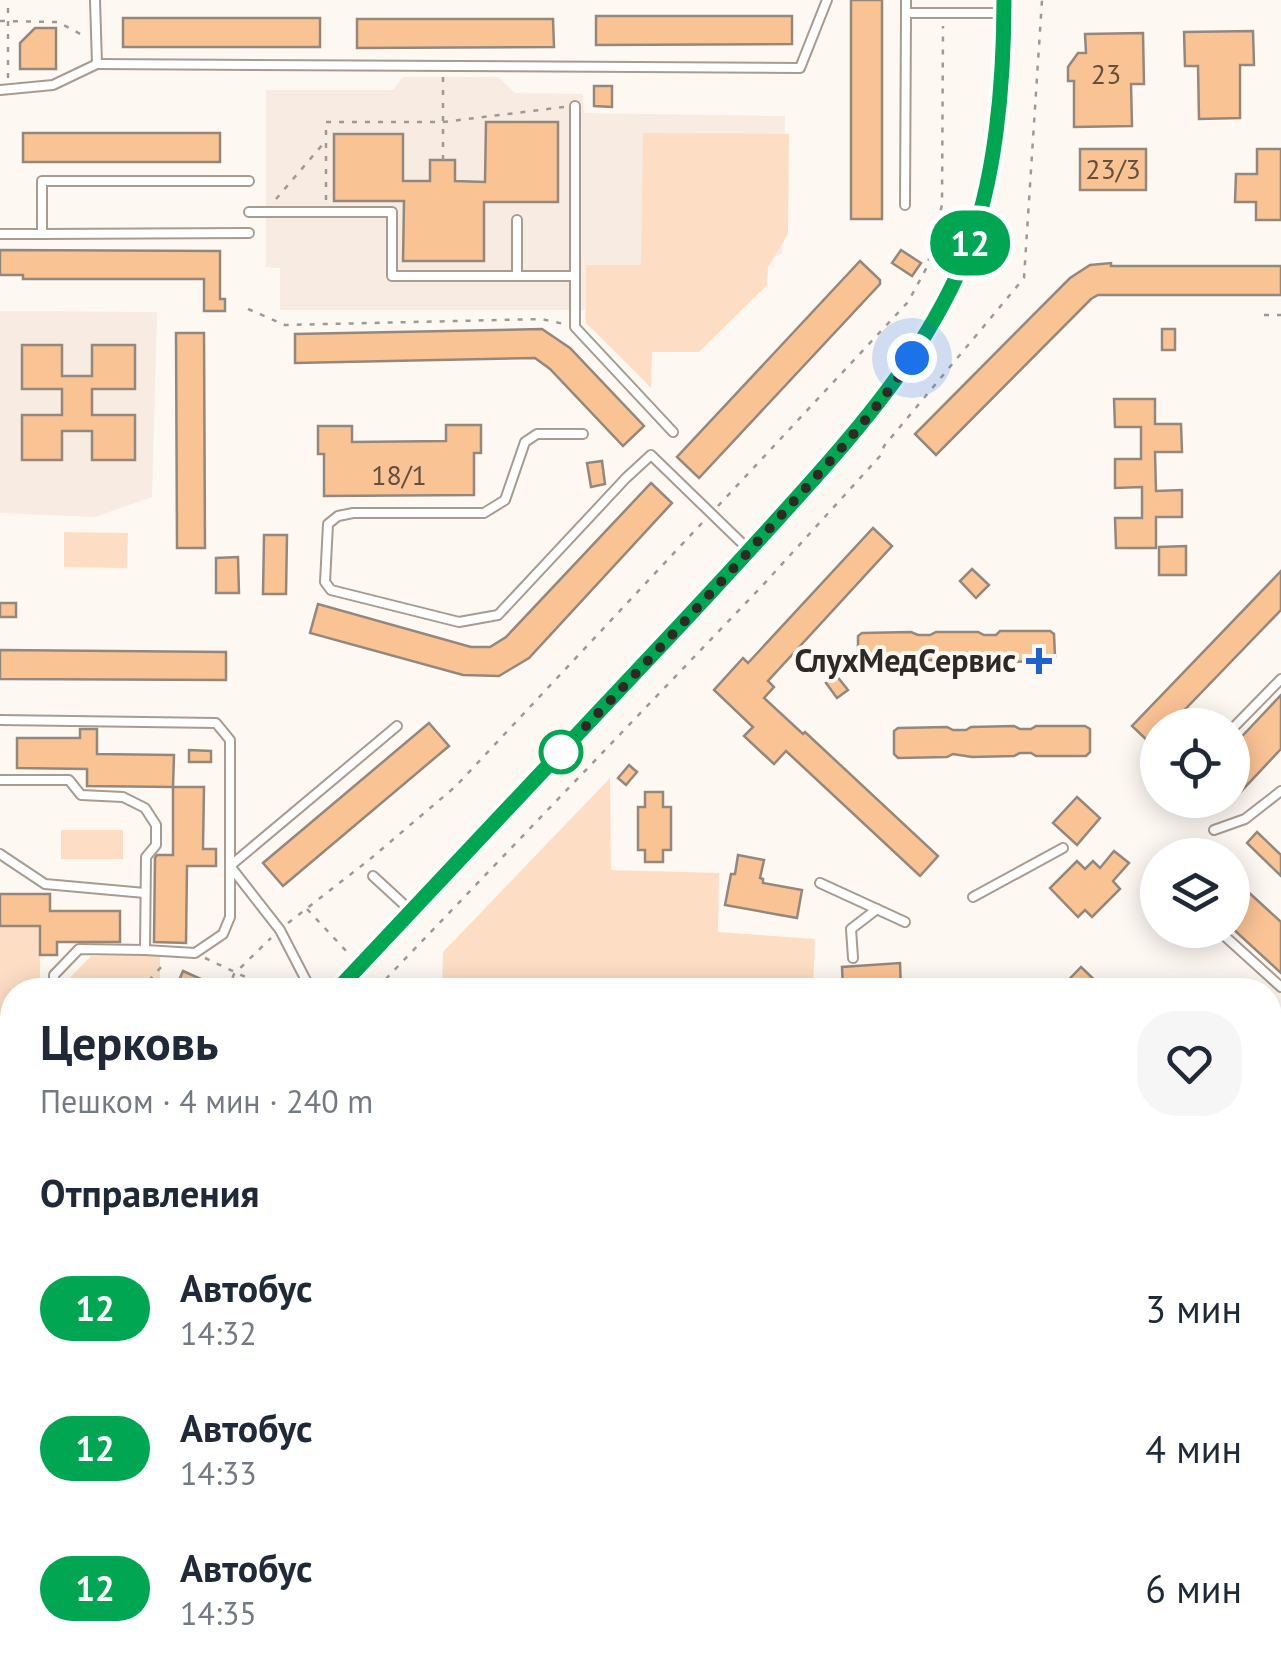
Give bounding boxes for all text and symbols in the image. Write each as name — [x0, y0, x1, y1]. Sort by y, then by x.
house number: 23 — [1091, 55, 1121, 92]
house number: 23/3 — [1085, 150, 1141, 187]
line badge: 12 — [925, 210, 1015, 276]
text: 12 — [950, 220, 990, 266]
your location — [887, 333, 937, 383]
house number: 18/1 — [371, 456, 427, 493]
place label: СлухМедСервис — [795, 639, 1016, 681]
marker: СлухМедСервис — [1026, 648, 1052, 674]
map controls — [1140, 708, 1250, 948]
button: locate — [1140, 708, 1250, 818]
unlabelled marker — [540, 731, 582, 773]
button: layers — [1140, 838, 1250, 948]
text: Церковь — [40, 1011, 219, 1073]
button: heart — [1137, 1011, 1242, 1116]
text: Пешком · 4 мин · 240 m — [40, 1080, 373, 1122]
text: Отправления — [40, 1168, 260, 1217]
text: Автобус — [180, 1263, 313, 1312]
text: 3 мин — [1145, 1284, 1242, 1333]
text: 12 — [75, 1285, 115, 1331]
text: 14:32 — [180, 1312, 257, 1354]
text: Автобус — [180, 1403, 313, 1452]
text: 4 мин — [1145, 1424, 1242, 1473]
text: 12 — [75, 1425, 115, 1471]
text: 14:33 — [180, 1452, 257, 1494]
text: Автобус — [180, 1543, 313, 1592]
text: 6 мин — [1145, 1564, 1242, 1613]
text: 12 — [75, 1565, 115, 1611]
text: 14:35 — [180, 1592, 257, 1634]

